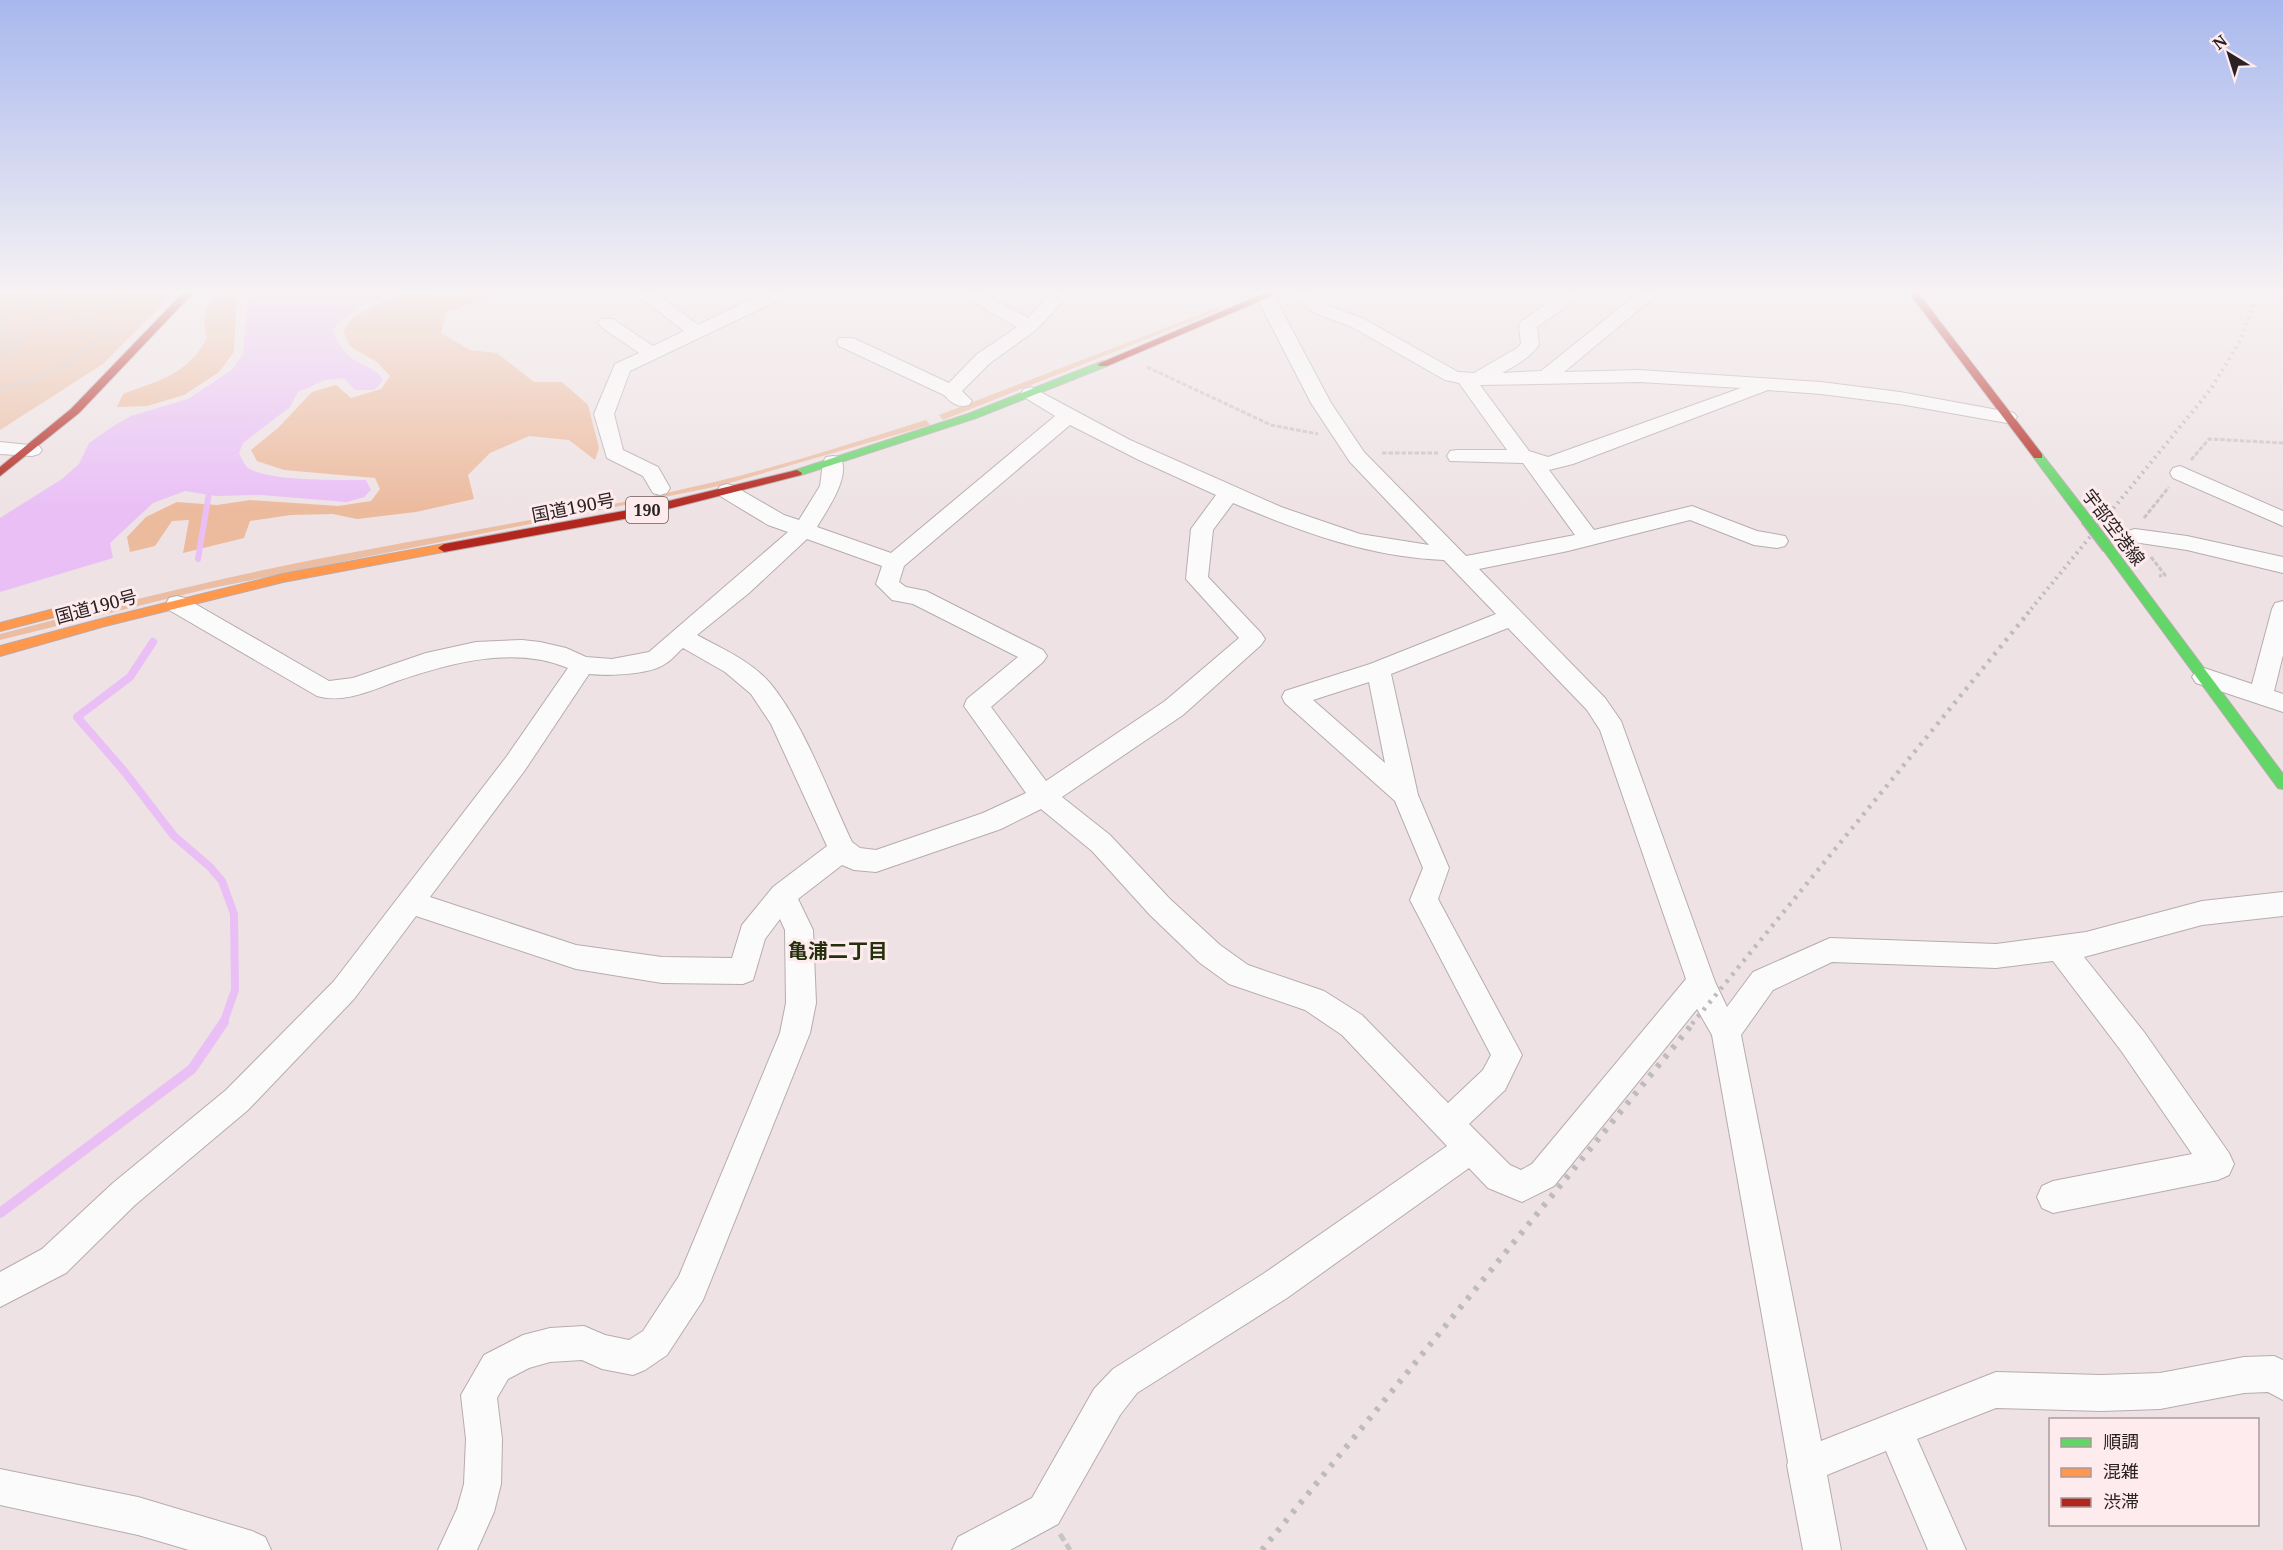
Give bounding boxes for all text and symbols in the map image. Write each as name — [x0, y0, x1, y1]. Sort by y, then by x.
north arrow — [2199, 24, 2259, 84]
text: N — [2208, 29, 2232, 55]
street label: 宇部空港線 — [2077, 484, 2151, 570]
street label: 国道190号 — [529, 487, 617, 527]
road number: 190 — [626, 497, 668, 523]
street label: 国道190号 — [52, 584, 140, 628]
district label: 亀浦二丁目 — [788, 937, 888, 964]
legend — [2049, 1418, 2259, 1526]
text: 順調 — [2103, 1429, 2139, 1453]
text: 混雑 — [2103, 1459, 2139, 1483]
text: 渋滞 — [2103, 1489, 2139, 1513]

